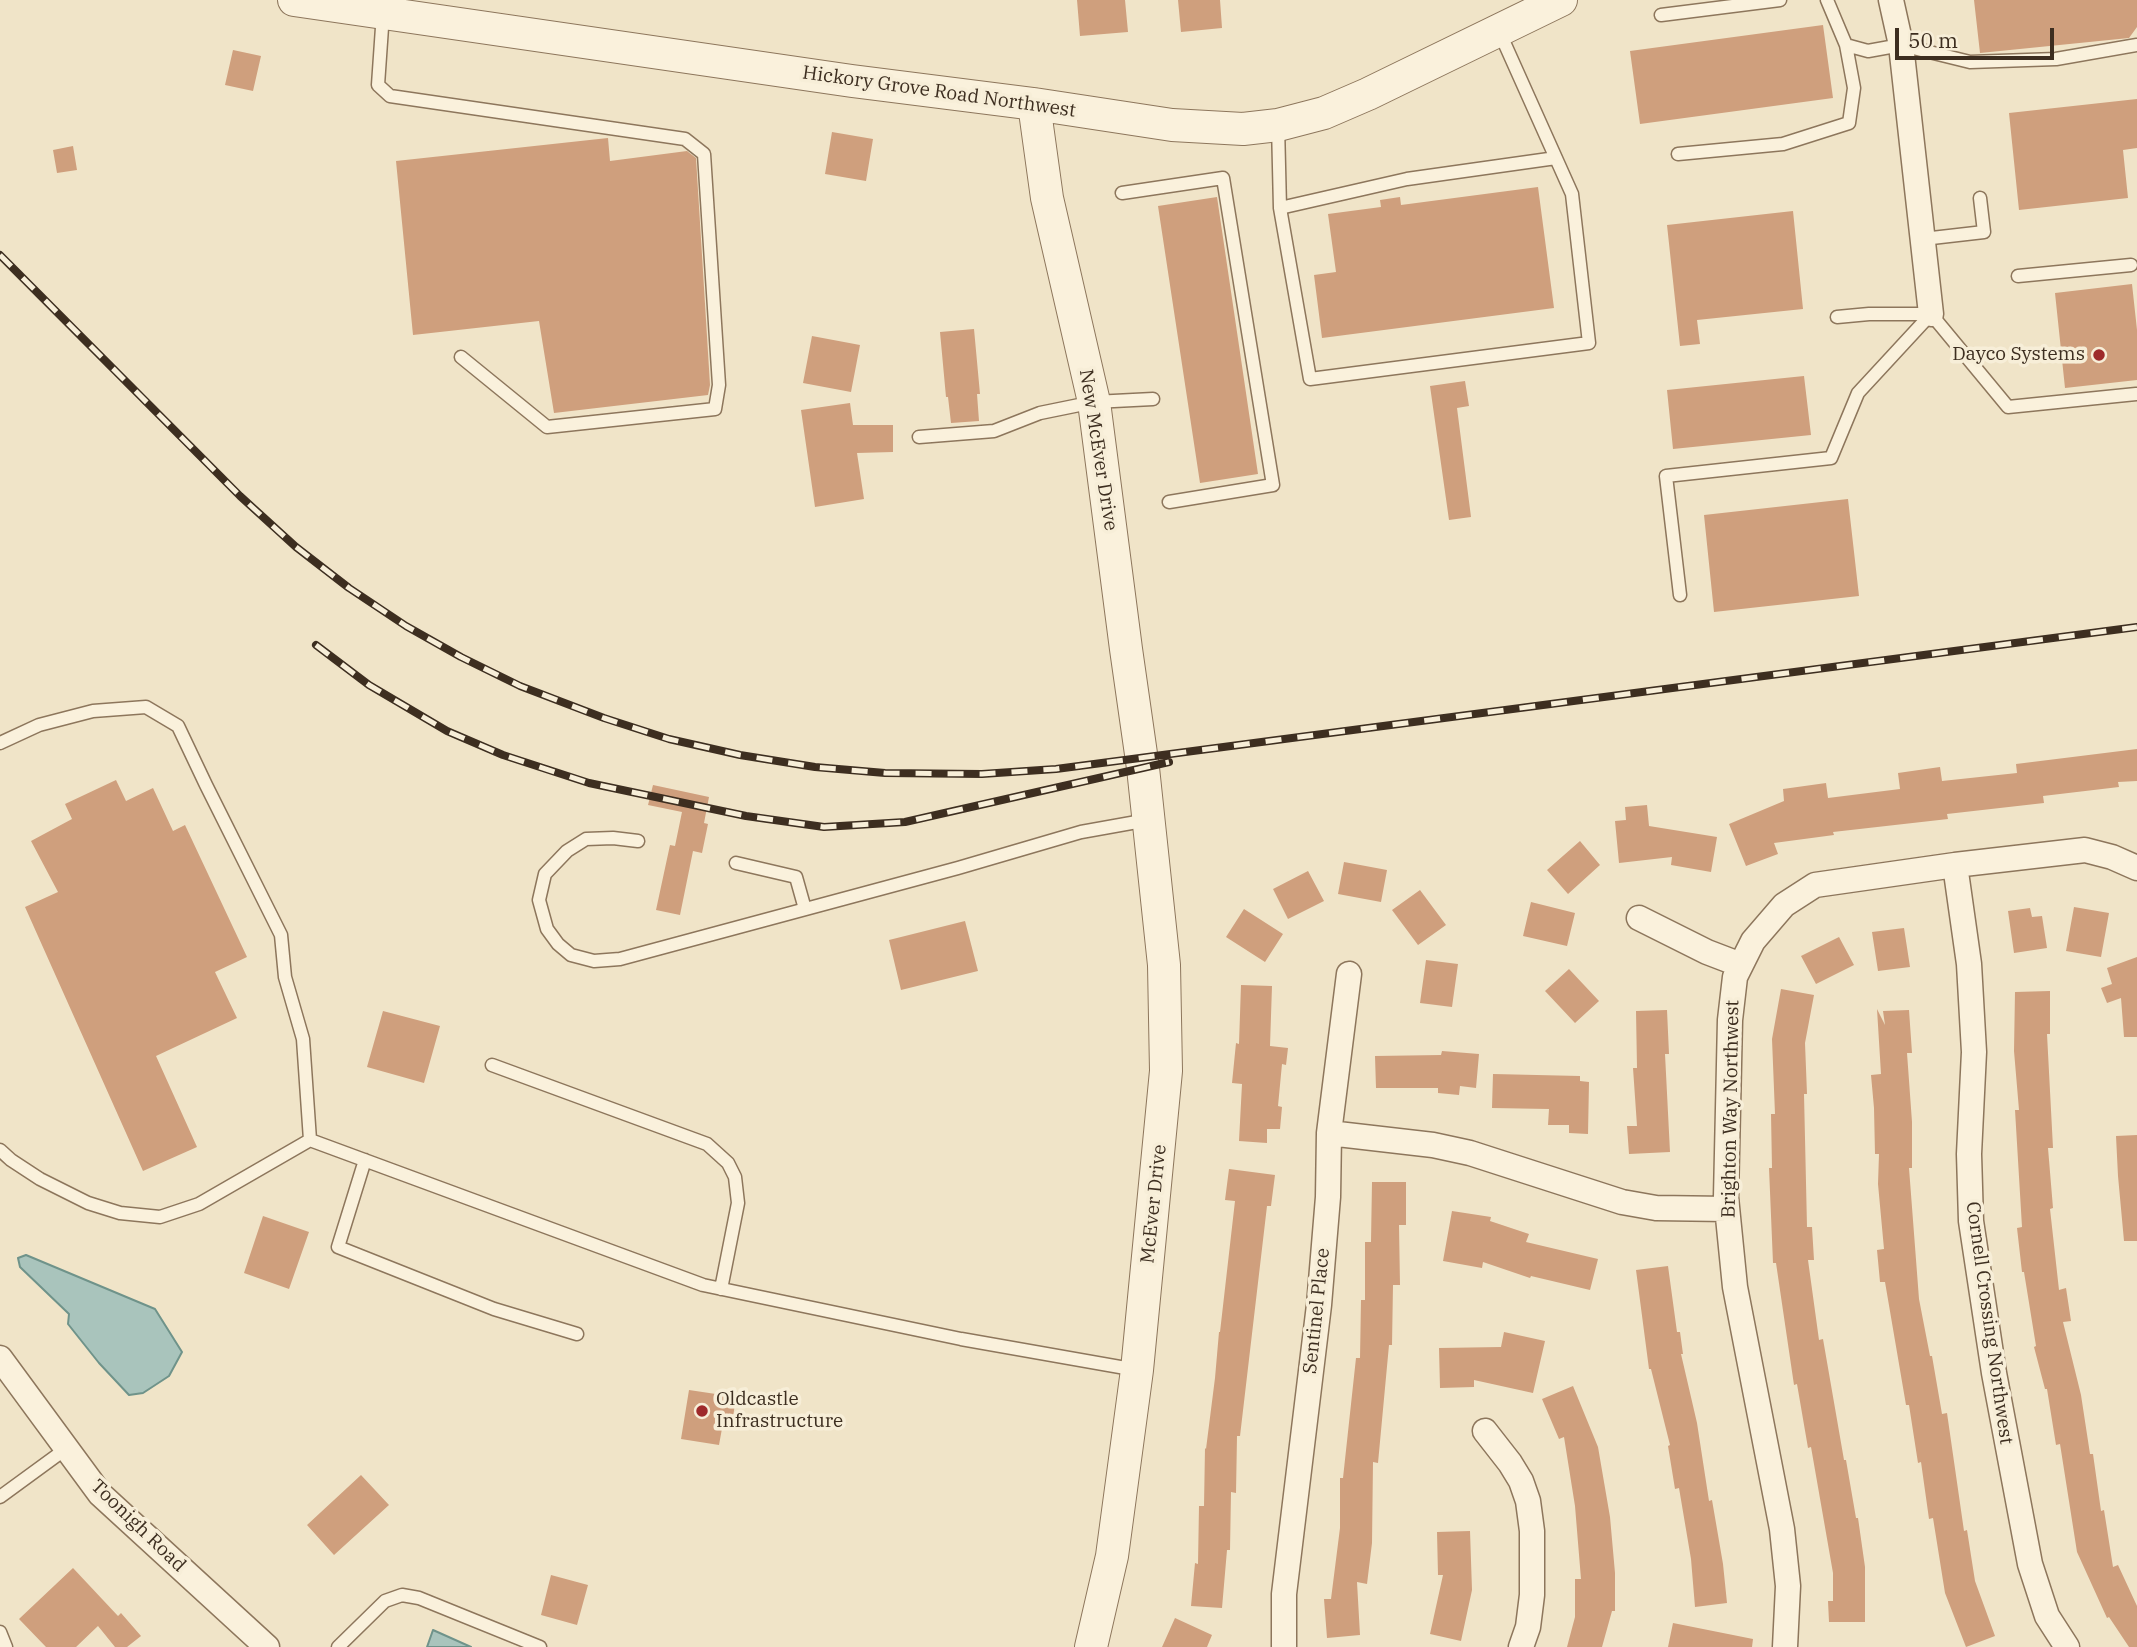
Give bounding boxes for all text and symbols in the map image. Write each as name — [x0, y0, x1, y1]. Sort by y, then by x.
scale bar — [1899, 14, 2058, 58]
text: 50 m — [1908, 26, 1958, 54]
street label: Hickory Grove Road Northwest — [801, 62, 1077, 122]
place label: Dayco Systems — [1952, 344, 2085, 366]
marker: Dayco Systems — [2091, 347, 2107, 363]
street label: New McEver Drive — [1074, 368, 1122, 532]
street label: Brighton Way Northwest — [1718, 1000, 1744, 1218]
street label: McEver Drive — [1136, 1143, 1172, 1265]
street label: Cornell Crossing Northwest — [1961, 1200, 2017, 1446]
street label: Sentinel Place — [1299, 1247, 1335, 1375]
place label: Oldcastle Infrastructure — [716, 1389, 843, 1433]
marker: Oldcastle Infrastructure — [694, 1403, 710, 1419]
street label: Toonigh Road — [86, 1475, 190, 1577]

